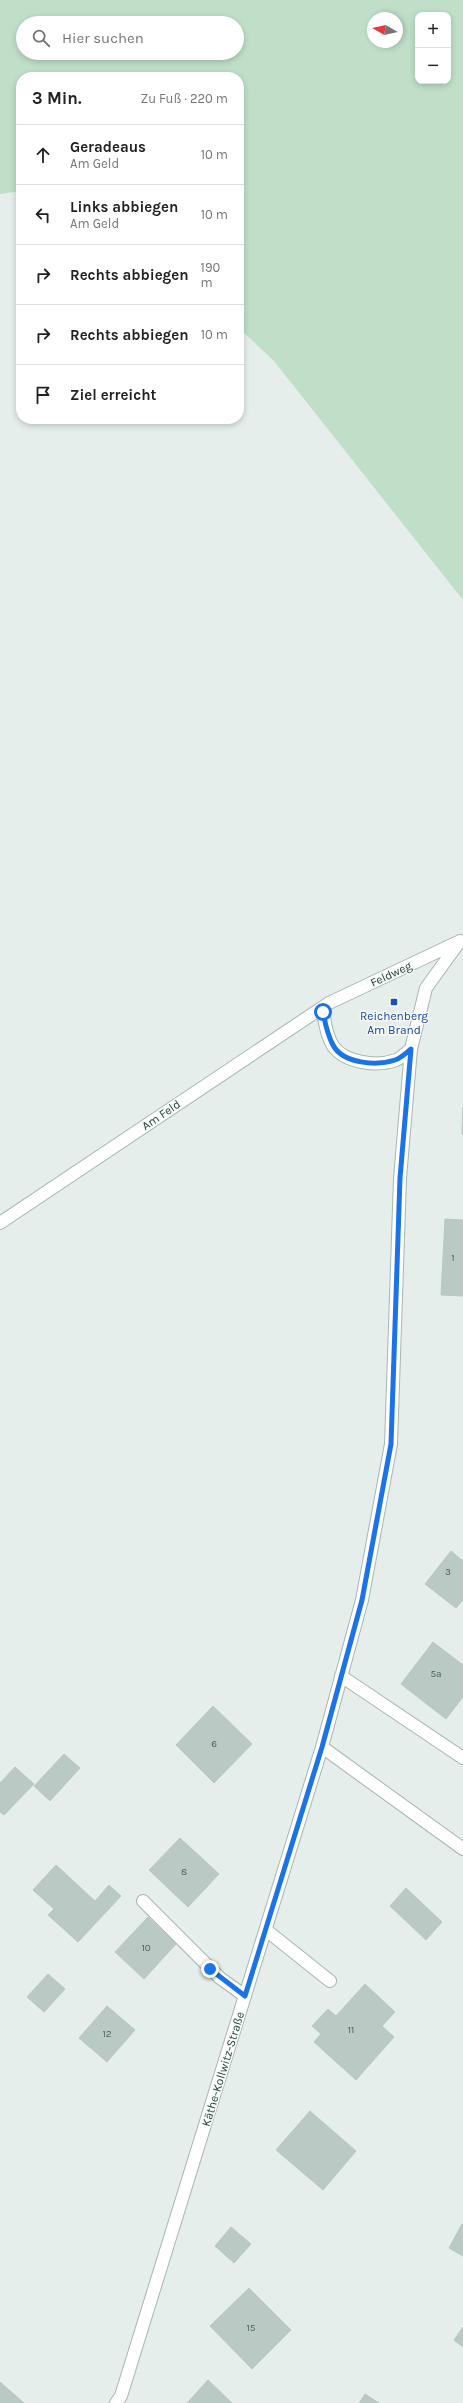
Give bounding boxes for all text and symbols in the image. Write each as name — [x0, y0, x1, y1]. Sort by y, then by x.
north arrow — [367, 12, 403, 48]
map controls — [415, 12, 451, 84]
button: + — [415, 12, 451, 48]
search box — [16, 16, 244, 60]
icon: search — [30, 27, 52, 49]
text: Hier suchen — [62, 29, 144, 47]
button: − — [415, 48, 451, 84]
text: 3 Min. — [32, 88, 82, 108]
text: Zu Fuß · 220 m — [140, 91, 228, 106]
text: Geradeaus — [70, 138, 146, 156]
icon: ahead — [32, 144, 54, 166]
text: 10 m — [201, 147, 228, 162]
text: Am Geld — [70, 156, 119, 171]
text: Links abbiegen — [70, 198, 178, 216]
icon: left — [32, 204, 54, 226]
text: 10 m — [201, 207, 228, 222]
text: Am Geld — [70, 216, 119, 231]
text: 190 m — [201, 260, 220, 290]
icon: right — [32, 264, 54, 286]
text: Rechts abbiegen — [70, 266, 189, 284]
icon: right — [32, 324, 54, 346]
text: Rechts abbiegen — [70, 326, 189, 344]
text: 10 m — [201, 327, 228, 342]
icon: arrive — [32, 384, 54, 406]
text: Ziel erreicht — [70, 386, 156, 404]
street label: Feldweg — [368, 958, 414, 990]
marker: Reichenberg Am Brand — [389, 997, 399, 1007]
route start — [314, 1003, 332, 1021]
place label: Reichenberg Am Brand — [360, 1009, 428, 1037]
street label: Am Feld — [139, 1097, 183, 1133]
house number: 1 — [451, 1252, 455, 1264]
house number: 3 — [445, 1566, 451, 1578]
house number: 5a — [430, 1668, 442, 1680]
house number: 6 — [211, 1738, 217, 1750]
house number: 8 — [181, 1866, 187, 1878]
house number: 10 — [141, 1942, 151, 1954]
route end — [201, 1960, 219, 1978]
street label: Käthe-Kollwitz-Straße — [199, 2010, 247, 2128]
house number: 11 — [348, 2024, 354, 2036]
house number: 12 — [102, 2028, 112, 2040]
house number: 15 — [247, 2322, 256, 2334]

